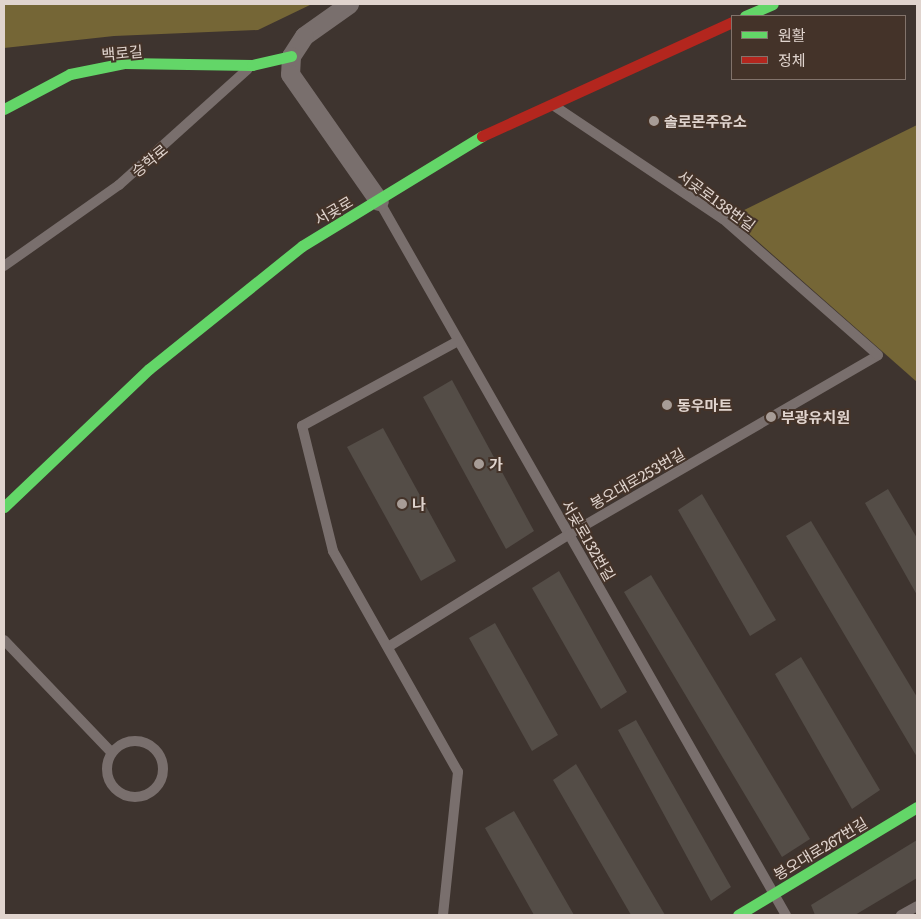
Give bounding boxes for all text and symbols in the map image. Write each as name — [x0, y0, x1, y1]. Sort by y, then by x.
legend — [731, 15, 906, 80]
text: 원활 — [778, 23, 806, 46]
street label: 백로길 — [101, 41, 143, 63]
text: 정체 — [778, 48, 806, 71]
place label: 솔로몬주유소 — [664, 112, 747, 130]
marker: 솔로몬주유소 — [648, 115, 660, 127]
street label: 승학로 — [127, 140, 171, 180]
street label: 서곶로138번길 — [675, 166, 759, 234]
street label: 서곶로 — [311, 192, 355, 228]
place label: 동우마트 — [677, 396, 732, 414]
marker: 동우마트 — [661, 399, 673, 411]
place label: 부광유치원 — [781, 408, 850, 426]
marker: 부광유치원 — [765, 411, 777, 423]
street label: 봉오대로253번길 — [587, 444, 687, 512]
place label: 가 — [489, 455, 503, 473]
marker: 가 — [473, 458, 485, 470]
place label: 나 — [412, 495, 426, 513]
street label: 서곶로132번길 — [559, 496, 619, 584]
marker: 나 — [396, 498, 408, 510]
street label: 봉오대로267번길 — [770, 813, 870, 883]

